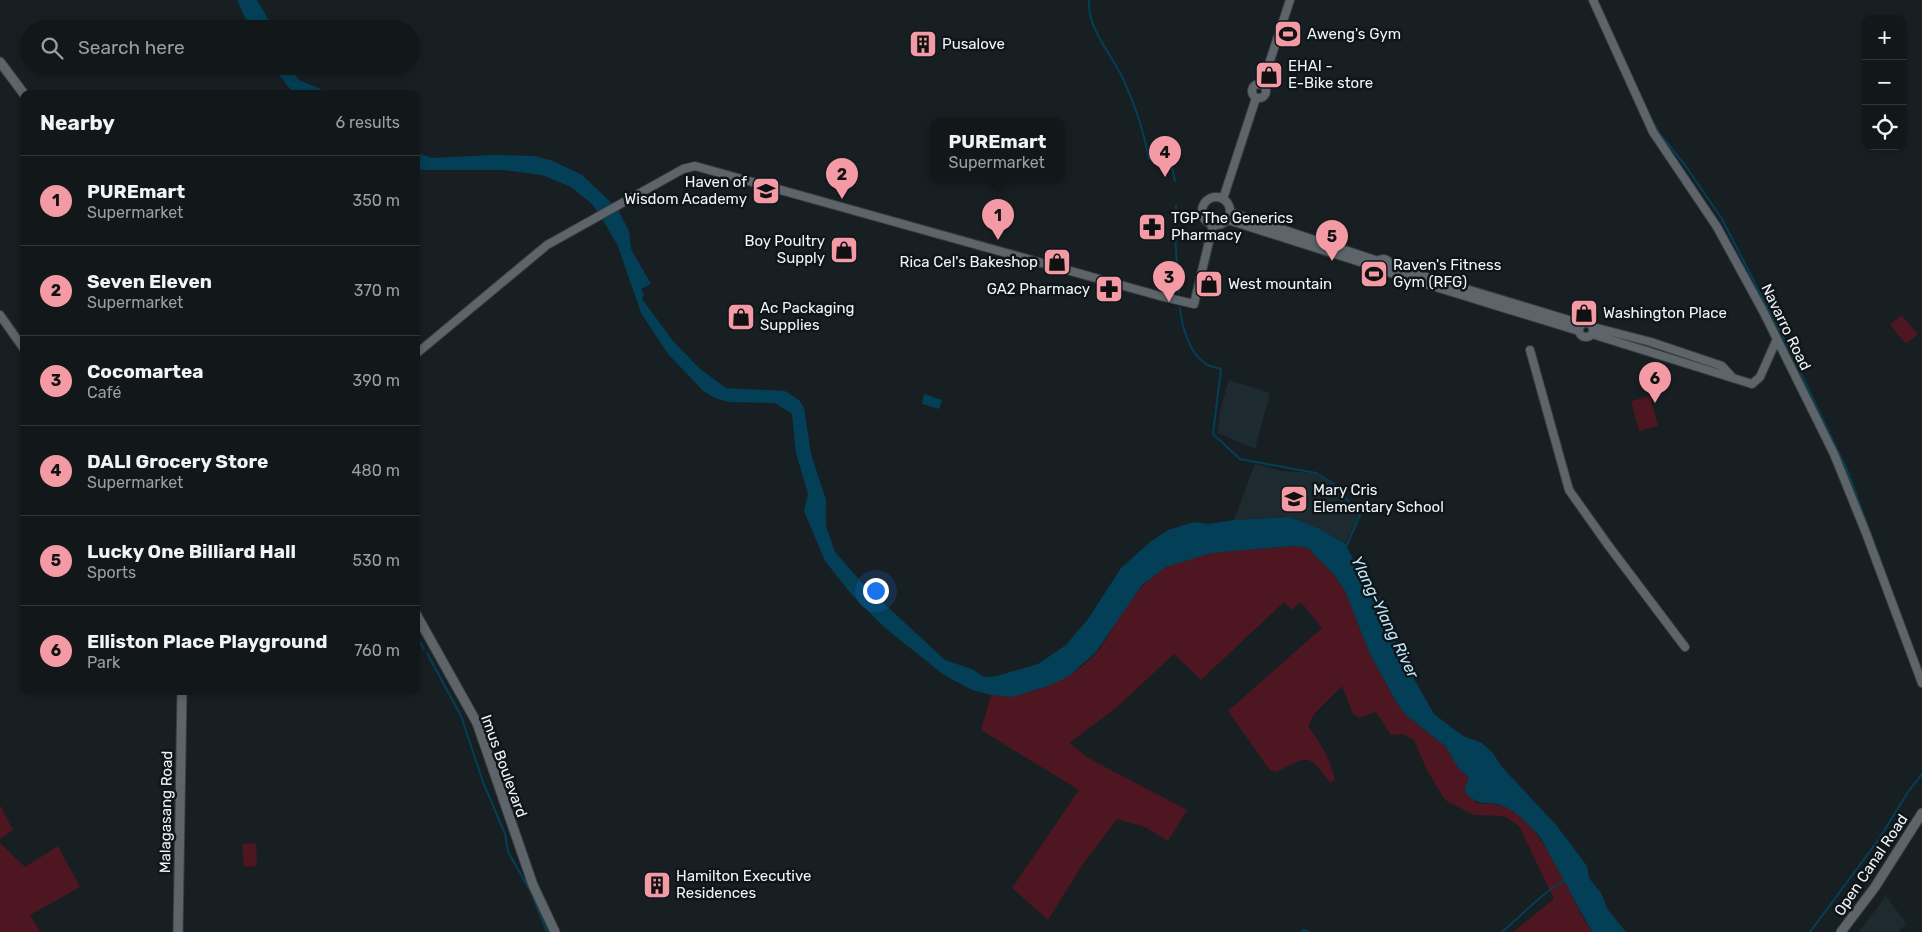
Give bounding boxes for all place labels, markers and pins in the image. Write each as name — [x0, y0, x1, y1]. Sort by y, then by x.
sports icon: Aweng's Gym — [1273, 19, 1303, 49]
place label: Aweng's Gym — [1307, 25, 1401, 43]
building icon: Pusalove — [908, 29, 938, 59]
place label: Pusalove — [942, 35, 1005, 53]
place label: EHAI - E-Bike store — [1288, 57, 1373, 92]
shop icon: EHAI - E-Bike store — [1254, 60, 1284, 90]
pin: 4 — [1149, 136, 1181, 177]
pin: 2 — [826, 158, 858, 199]
place label: Haven of Wisdom Academy — [624, 173, 747, 208]
school or university icon: Haven of Wisdom Academy — [751, 176, 781, 206]
pin: 1 — [982, 199, 1014, 240]
place label: TGP The Generics Pharmacy — [1171, 209, 1294, 244]
pharmacy icon: TGP The Generics Pharmacy — [1137, 212, 1167, 242]
pin: 5 — [1316, 220, 1348, 261]
place label: Boy Poultry Supply — [744, 232, 825, 267]
shop icon: Boy Poultry Supply — [829, 235, 859, 265]
shop icon: Rica Cel's Bakeshop — [1042, 247, 1072, 277]
place label: Rica Cel's Bakeshop — [900, 253, 1038, 271]
place label: Raven's Fitness Gym (RFG) — [1393, 256, 1502, 291]
sports icon: Raven's Fitness Gym (RFG) — [1359, 259, 1389, 289]
pin: 3 — [1153, 261, 1185, 302]
shop icon: West mountain — [1194, 269, 1224, 299]
pharmacy icon: GA2 Pharmacy — [1094, 274, 1124, 304]
place label: West mountain — [1228, 275, 1332, 293]
place label: GA2 Pharmacy — [987, 280, 1090, 298]
shop icon: Washington Place — [1569, 298, 1599, 328]
place label: Ac Packaging Supplies — [760, 299, 854, 334]
shop icon: Ac Packaging Supplies — [726, 302, 756, 332]
place label: Washington Place — [1603, 304, 1727, 322]
pin: 6 — [1639, 362, 1671, 403]
place label: Mary Cris Elementary School — [1313, 481, 1444, 516]
school or university icon: Mary Cris Elementary School — [1279, 484, 1309, 514]
place label: Hamilton Executive Residences — [676, 867, 811, 902]
building icon: Hamilton Executive Residences — [642, 870, 672, 900]

